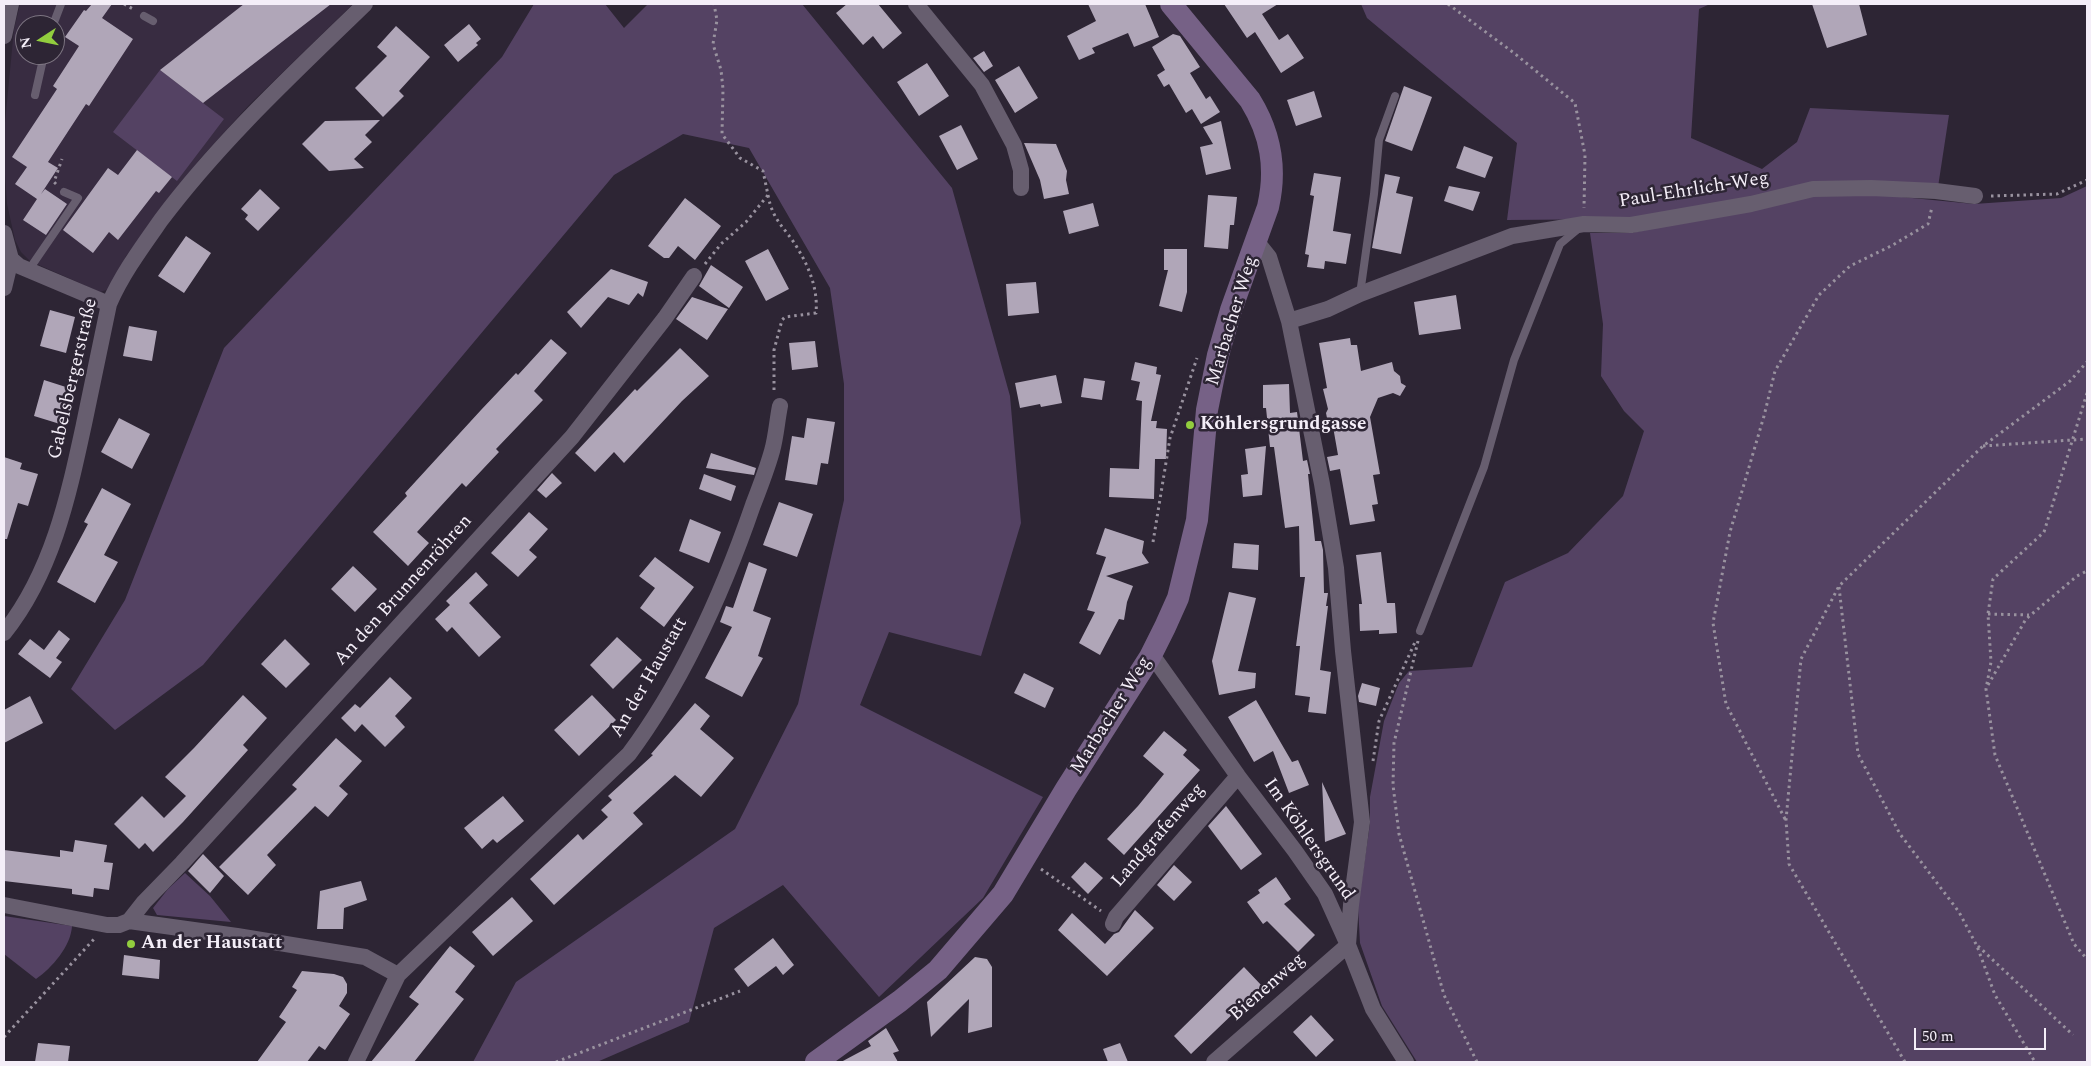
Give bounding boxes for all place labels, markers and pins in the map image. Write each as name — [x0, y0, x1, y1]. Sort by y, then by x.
place label: Köhlersgrundgasse — [1200, 414, 1367, 436]
marker: Köhlersgrundgasse — [1184, 419, 1196, 431]
place label: An der Haustatt — [141, 933, 282, 955]
marker: An der Haustatt — [125, 938, 137, 950]

